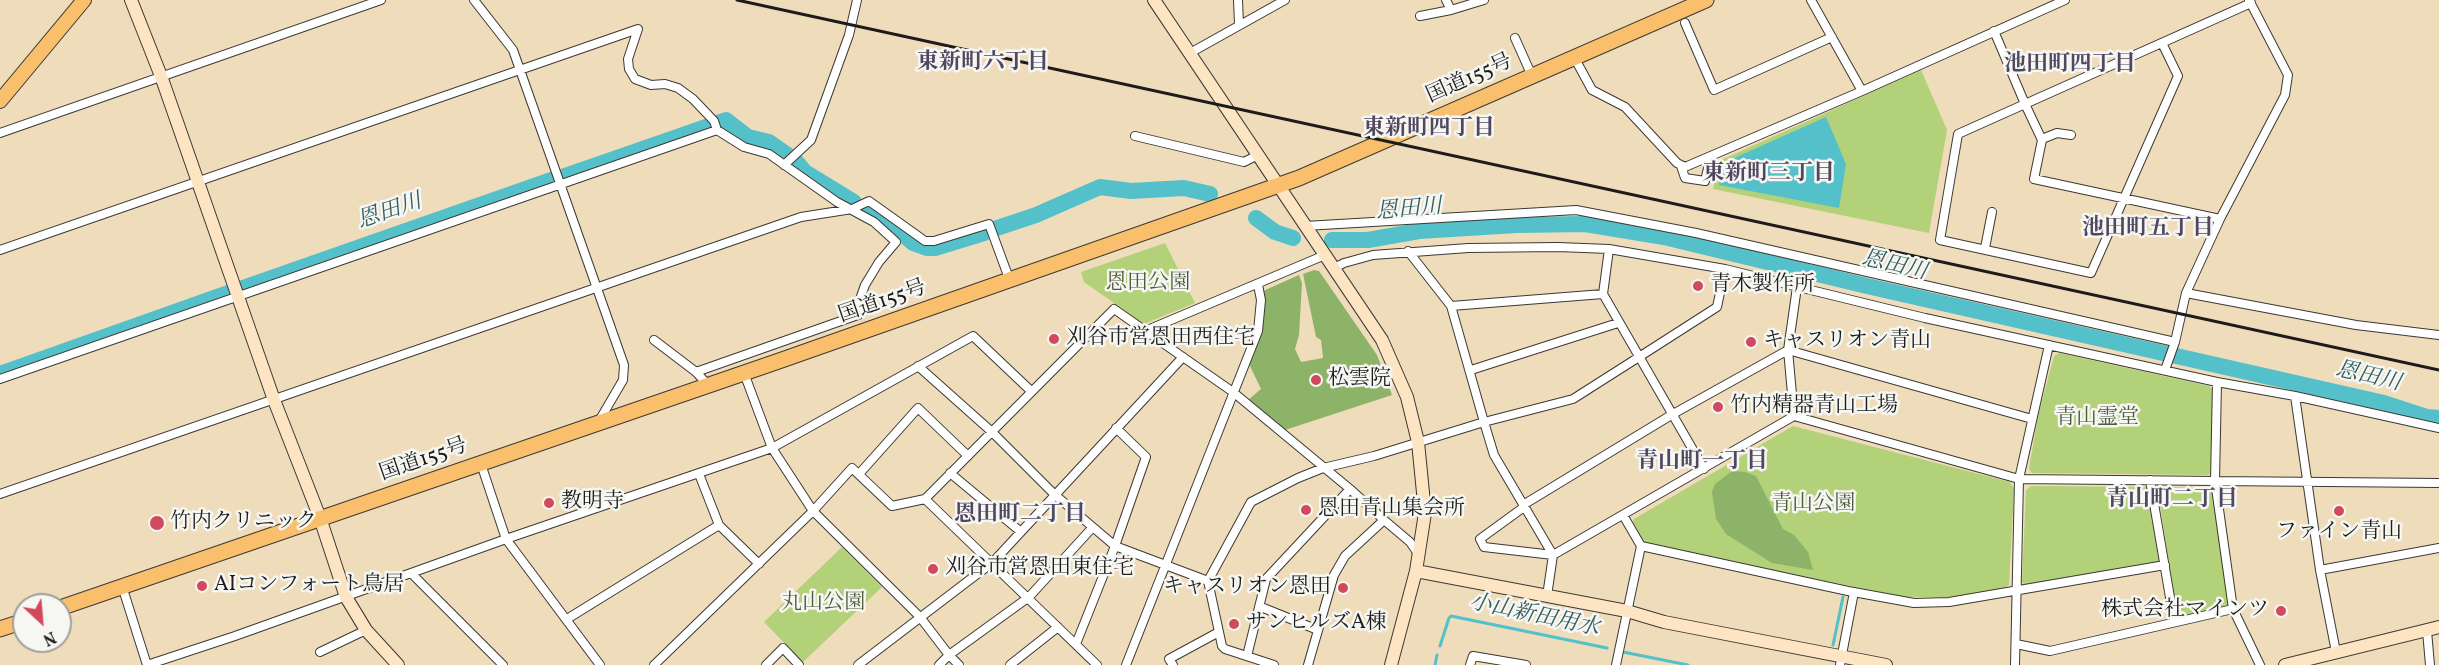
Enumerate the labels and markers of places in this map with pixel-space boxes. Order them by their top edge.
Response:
place label: 青木製作所 [1710,273,1815,299]
marker: 青木製作所 [1691,279,1705,293]
place label: 刈谷市営恩田西住宅 [1066,326,1255,352]
place label: キャスリオン青山 [1763,329,1931,355]
marker: 刈谷市営恩田西住宅 [1047,332,1061,346]
marker: キャスリオン青山 [1744,335,1758,349]
place label: 松雲院 [1328,367,1391,393]
marker: 松雲院 [1309,373,1323,387]
place label: 竹内精器青山工場 [1730,394,1898,420]
marker: 竹内精器青山工場 [1711,400,1725,414]
place label: 教明寺 [561,490,624,516]
marker: 教明寺 [542,496,556,510]
place label: 恩田青山集会所 [1318,497,1465,523]
marker: 恩田青山集会所 [1299,503,1313,517]
marker: ファイン青山 [2332,504,2346,518]
place label: 竹内クリニック [170,510,317,536]
marker: 竹内クリニック [148,514,166,532]
place label: ファイン青山 [2276,520,2402,546]
place label: 刈谷市営恩田東住宅 [945,556,1134,582]
marker: 刈谷市営恩田東住宅 [926,562,940,576]
place label: AIコンフォート鳥居 [214,573,404,599]
place label: キャスリオン恩田 [1163,575,1331,601]
marker: AIコンフォート鳥居 [195,579,209,593]
marker: キャスリオン恩田 [1336,581,1350,595]
place label: 株式会社マインツ [2101,598,2269,624]
marker: 株式会社マインツ [2274,604,2288,618]
place label: サンヒルズA棟 [1246,611,1387,637]
marker: サンヒルズA棟 [1227,617,1241,631]

